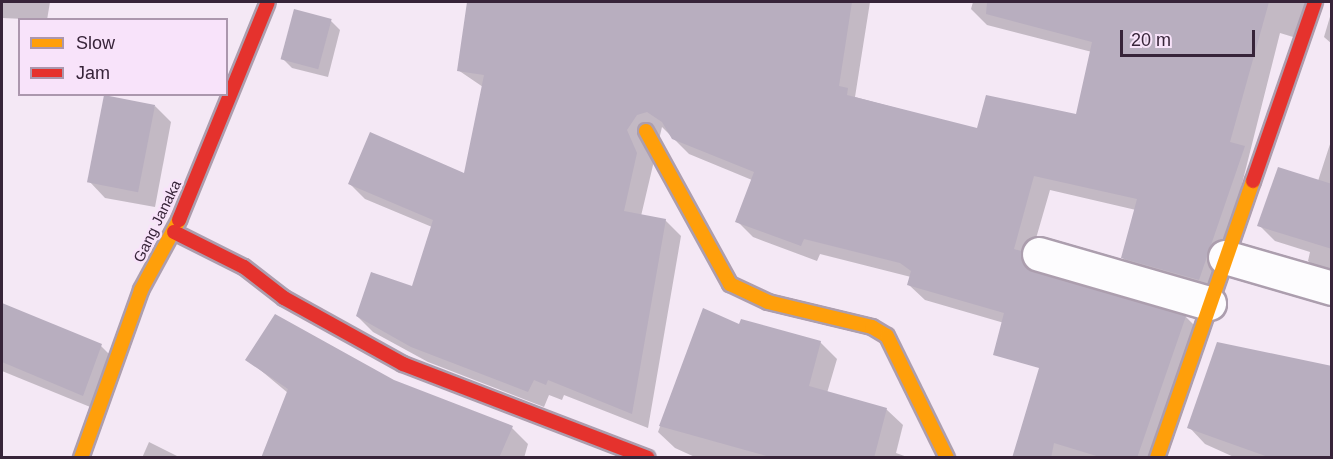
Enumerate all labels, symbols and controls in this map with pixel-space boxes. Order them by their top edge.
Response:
legend [18,18,228,96]
scale bar [1123,18,1258,56]
text: 20 m [1131,30,1171,50]
text: Slow [76,33,115,53]
text: Jam [76,63,110,83]
street label: Gang Janaka [129,177,185,265]

